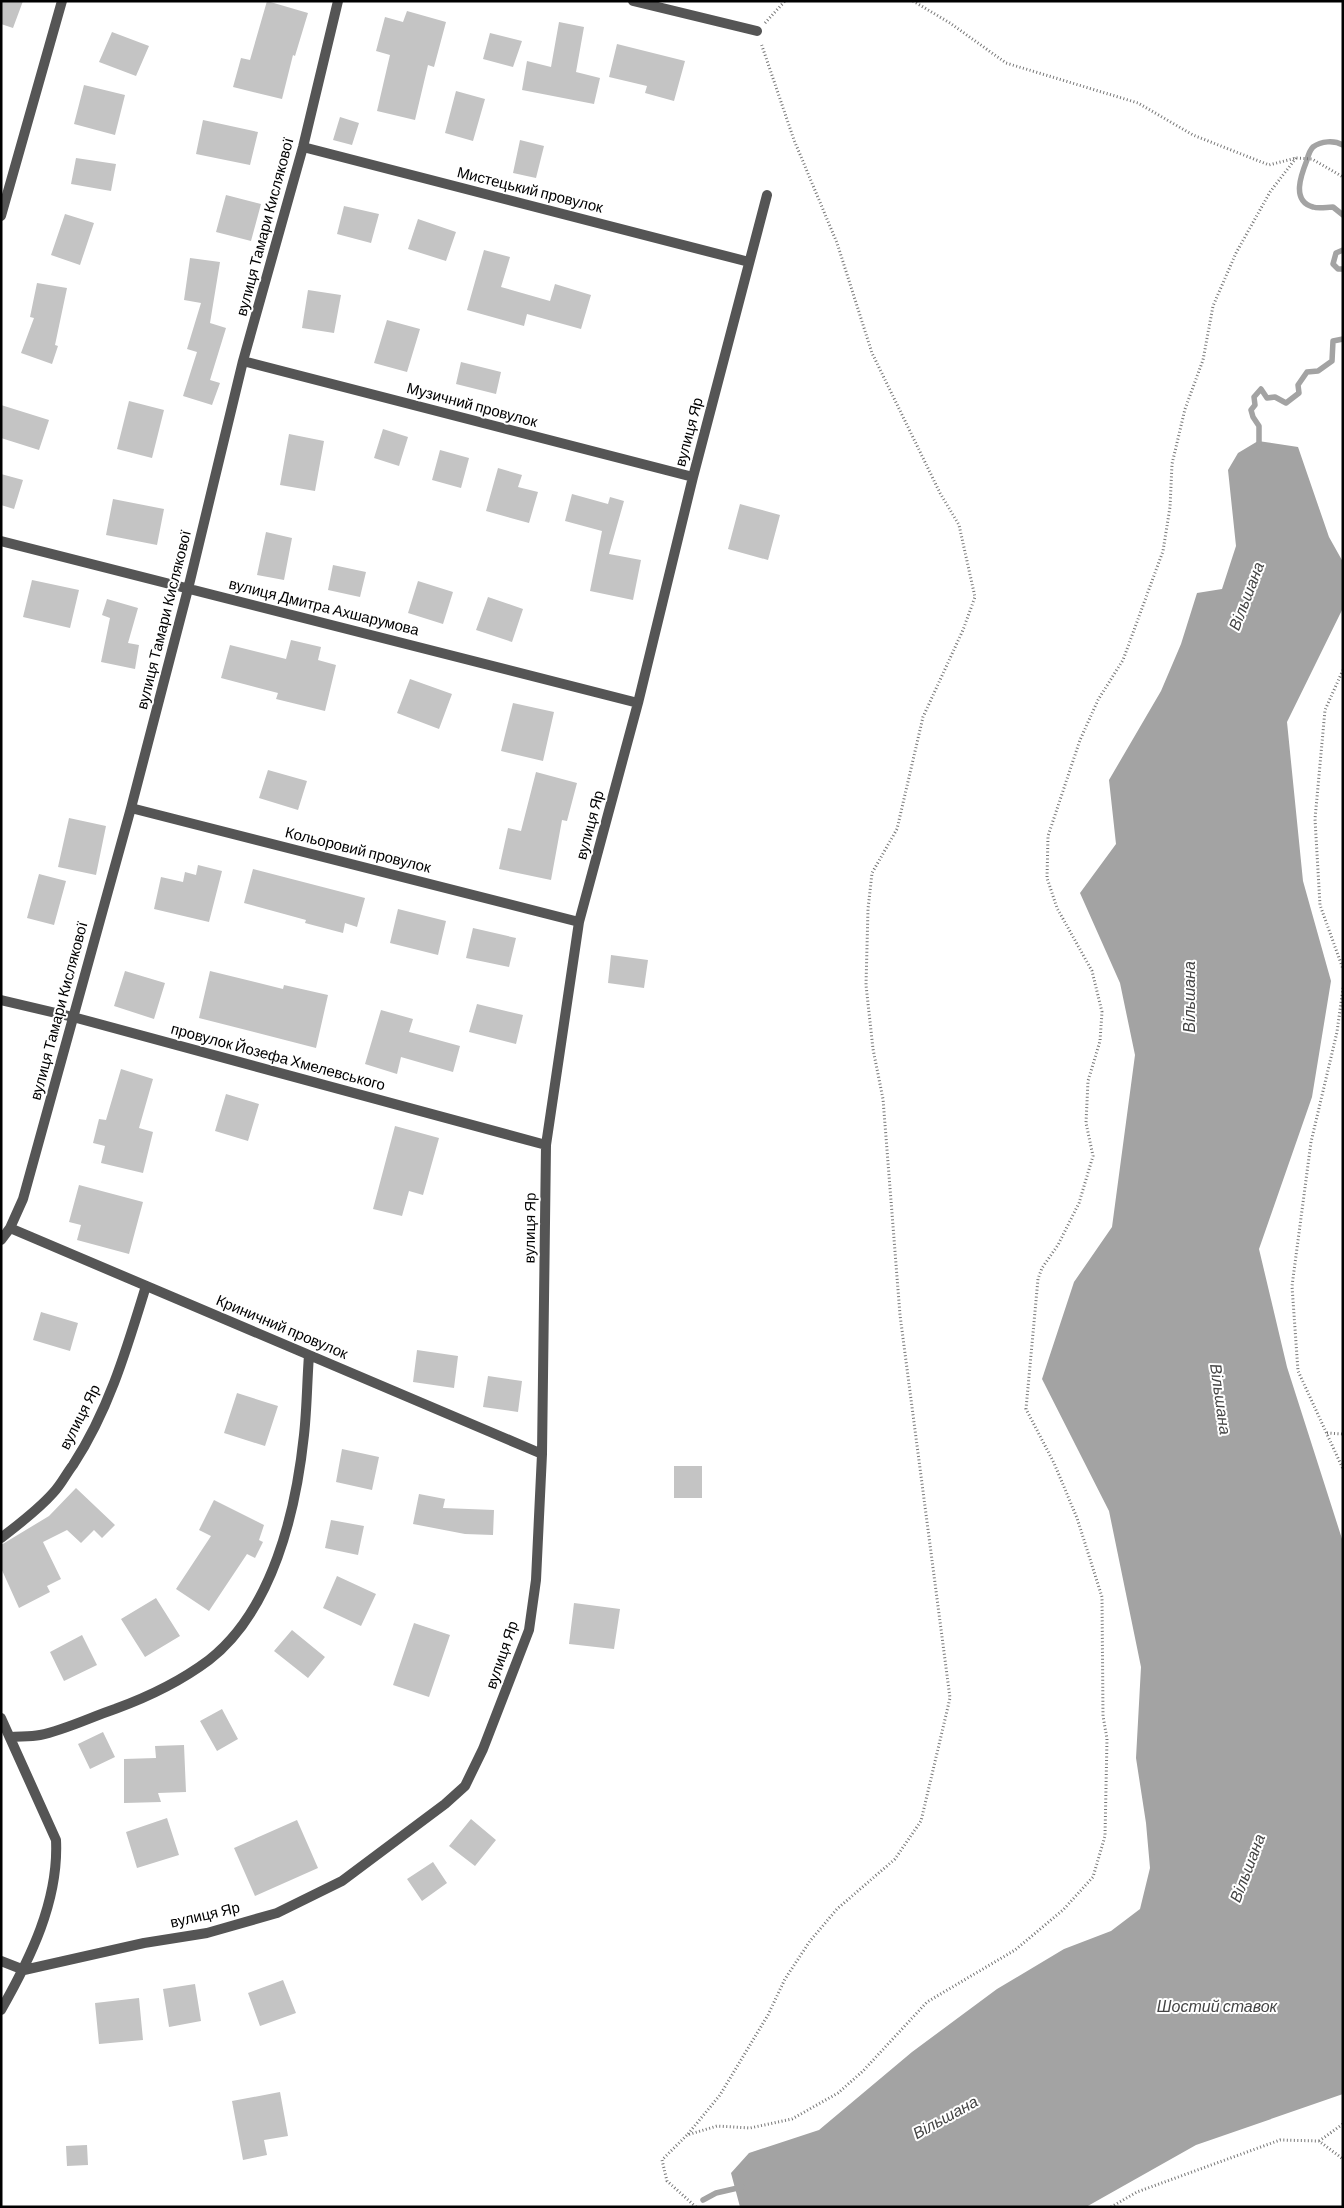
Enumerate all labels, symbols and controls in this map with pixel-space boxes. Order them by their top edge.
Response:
street label: вулиця Тамари Кислякової [232,135,297,318]
street label: Мистецький провулок [455,162,605,216]
street label: Музичний провулок [405,378,540,430]
street label: вулиця Яр [670,395,706,468]
street label: вулиця Тамари Кислякової [132,528,194,711]
water label: Вільшана [1224,559,1267,633]
street label: вулиця Дмитра Ахшарумова [227,574,422,639]
street label: вулиця Яр [571,788,607,861]
street label: Кольоровий провулок [284,822,433,876]
street label: вулиця Тамари Кислякової [26,919,91,1102]
water label: Вільшана [1179,961,1198,1033]
street label: провулок Йозефа Хмелевського [169,1019,387,1093]
street label: вулиця Яр [519,1192,539,1264]
street label: Криничний провулок [214,1290,351,1362]
water label: Вільшана [1207,1362,1236,1436]
street label: вулиця Яр [55,1381,103,1452]
street label: вулиця Яр [481,1618,521,1691]
water label: Вільшана [1225,1831,1268,1905]
street label: вулиця Яр [168,1897,241,1931]
water label: Шостий ставок [1157,1996,1279,2015]
water label: Вільшана [909,2091,981,2142]

